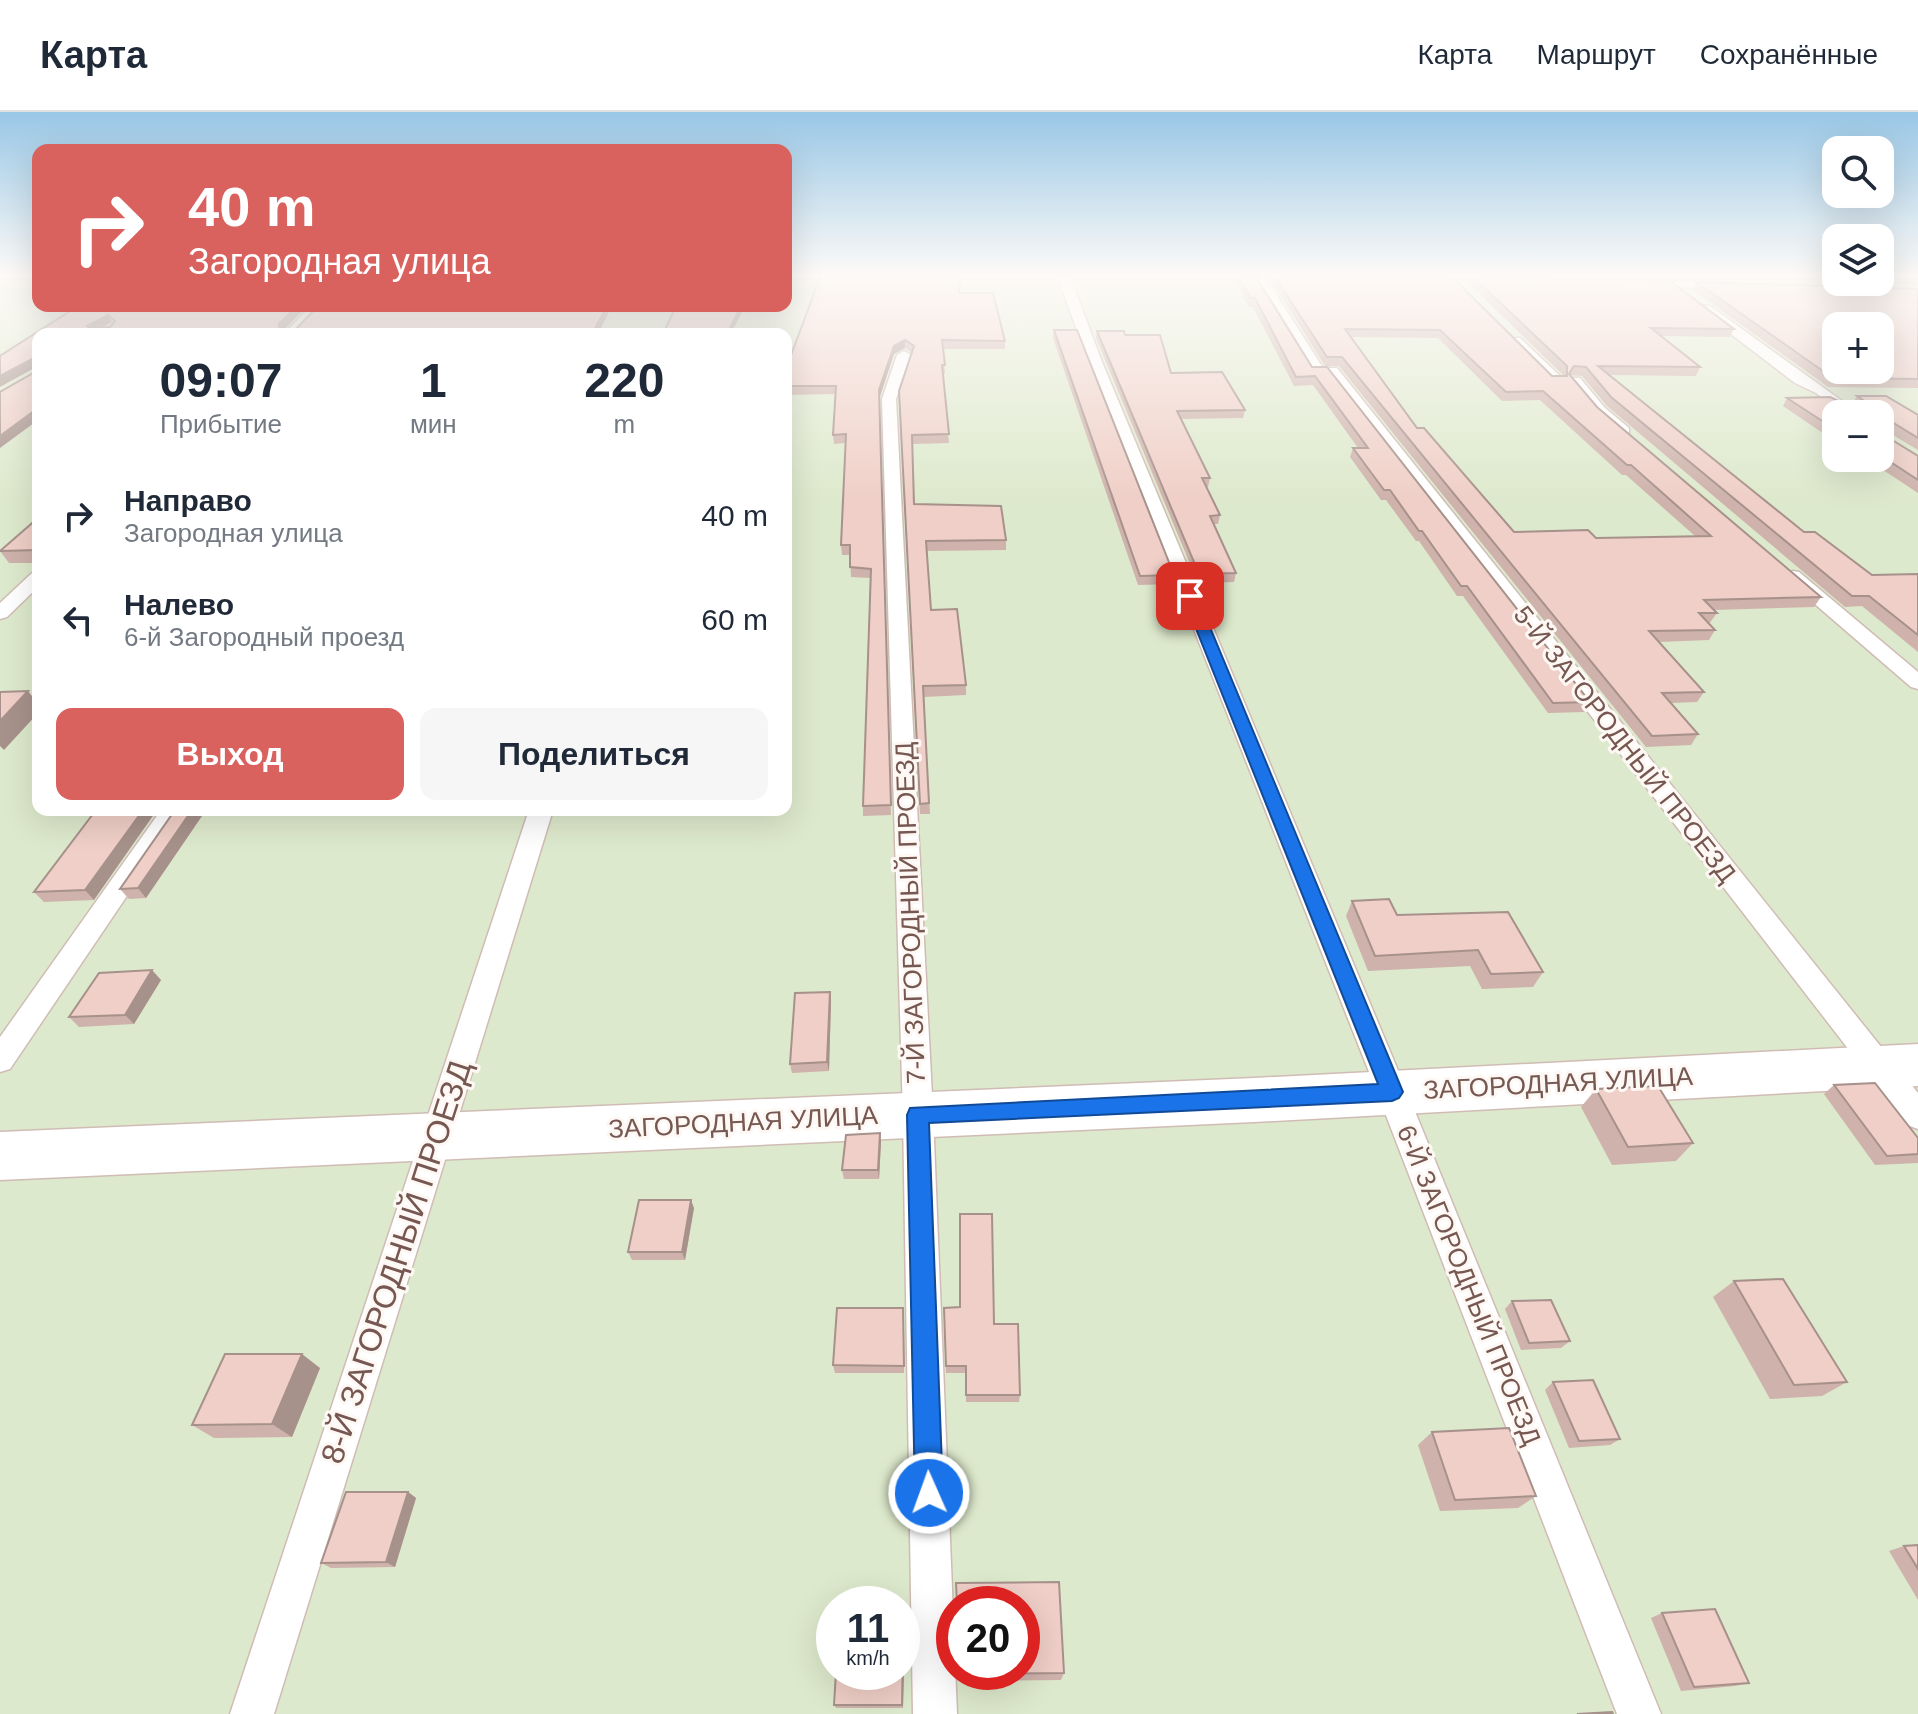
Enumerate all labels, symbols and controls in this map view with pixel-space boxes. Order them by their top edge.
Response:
text: Карта [40,34,147,76]
text: Карта [1417,39,1492,70]
text: Маршрут [1536,39,1656,70]
text: Сохранённые [1700,39,1878,70]
map controls [1822,136,1894,472]
button: search [1822,136,1894,208]
text: 40 m [188,175,316,238]
icon: right [56,176,160,280]
button: layers [1822,224,1894,296]
text: Загородная улица [188,241,491,282]
button: + [1822,312,1894,384]
text: 09:07 [160,354,282,407]
text: 1 [420,354,447,407]
text: 220 [584,354,664,407]
button: − [1822,400,1894,472]
text: Прибытие [160,409,282,439]
text: мин [410,409,457,439]
text: m [614,409,635,439]
text: Направо [124,484,252,517]
icon: right [56,494,100,538]
text: 40 m [701,499,768,532]
text: Загородная улица [124,518,343,548]
pin [1156,562,1224,630]
icon: arrive [1168,574,1212,618]
text: Налево [124,588,234,621]
icon: left [56,598,100,642]
street label: 5-Й ЗАГОРОДНЫЙ ПРОЕЗД [1508,600,1742,888]
text: 60 m [701,603,768,636]
text: 6-й Загородный проезд [124,622,404,652]
button: Выход [56,708,404,800]
button: Поделиться [420,708,768,800]
street label: 7-Й ЗАГОРОДНЫЙ ПРОЕЗД [889,741,931,1085]
street label: 8-Й ЗАГОРОДНЫЙ ПРОЕЗД [314,1056,478,1468]
street label: ЗАГОРОДНАЯ УЛИЦА [1422,1061,1694,1105]
street label: ЗАГОРОДНАЯ УЛИЦА [607,1100,879,1144]
street label: 6-Й ЗАГОРОДНЫЙ ПРОЕЗД [1391,1121,1547,1450]
position arrow [887,1451,971,1535]
speed limit sign: 20 [936,1586,1040,1690]
text: 11 [847,1606,889,1650]
text: km/h [846,1647,890,1669]

